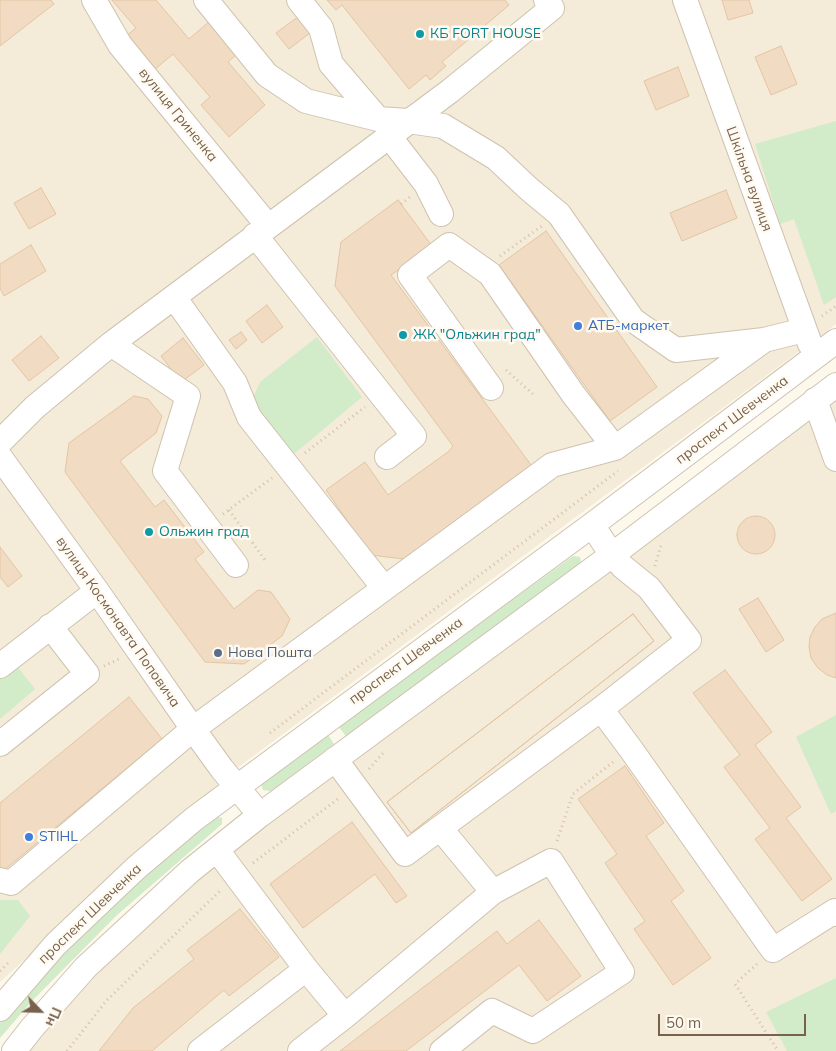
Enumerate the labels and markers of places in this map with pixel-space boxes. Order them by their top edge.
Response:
place label: КБ FORT HOUSE [430,26,541,42]
marker: КБ FORT HOUSE [414,28,426,40]
place label: АТБ-маркет [588,318,669,334]
marker: АТБ-маркет [572,320,584,332]
place label: ЖК "Ольжин град" [413,327,541,343]
marker: ЖК "Ольжин град" [397,329,409,341]
place label: Ольжин град [159,524,249,540]
marker: Ольжин град [143,526,155,538]
place label: Нова Пошта [228,645,312,661]
marker: Нова Пошта [212,647,224,659]
place label: STIHL [39,829,78,845]
marker: STIHL [23,831,35,843]

